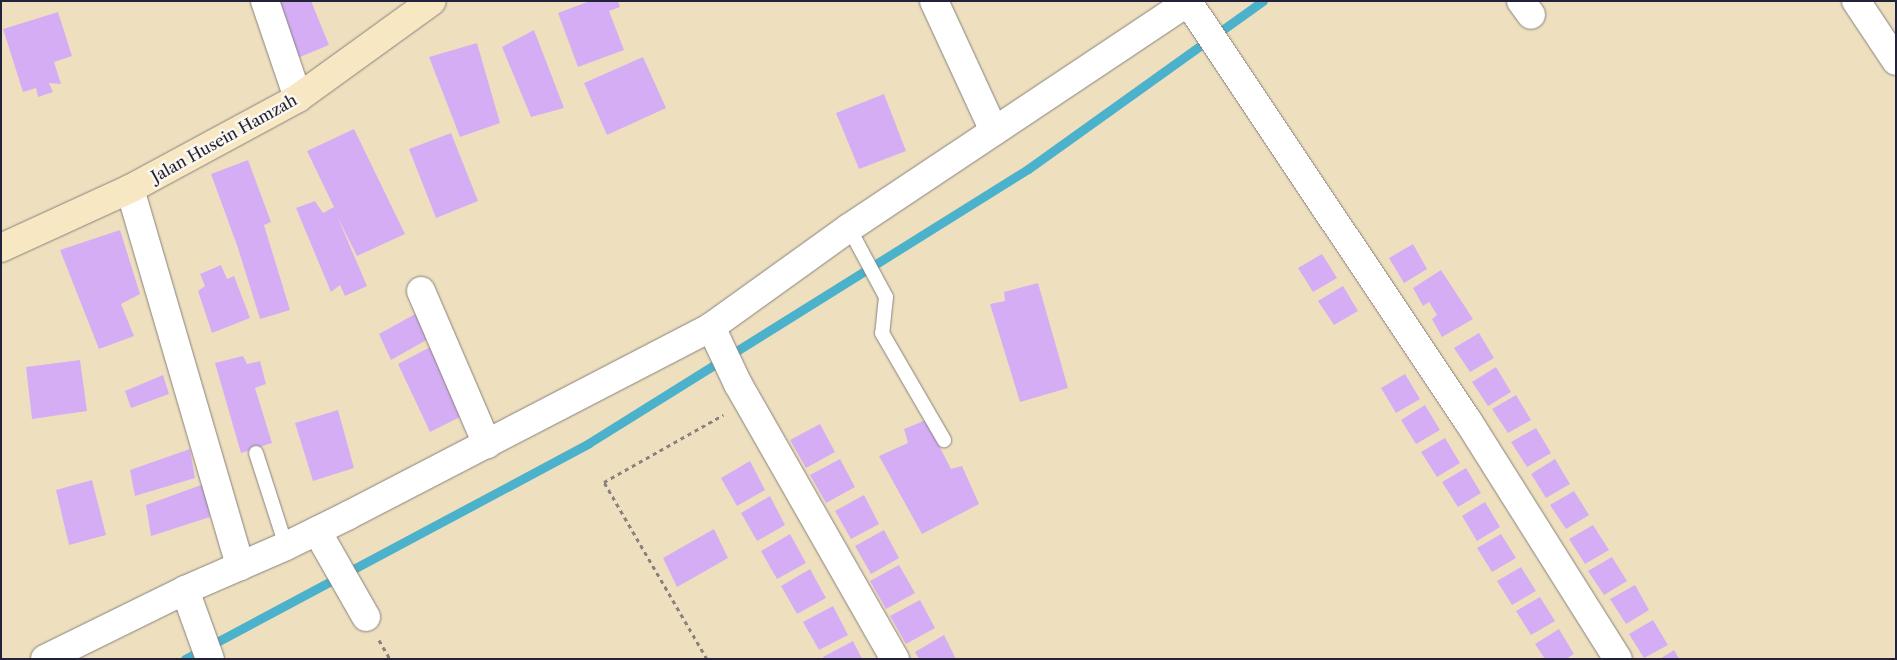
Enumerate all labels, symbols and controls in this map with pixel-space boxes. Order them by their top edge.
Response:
street label: Jalan Husein Hamzah [148,90,300,186]

